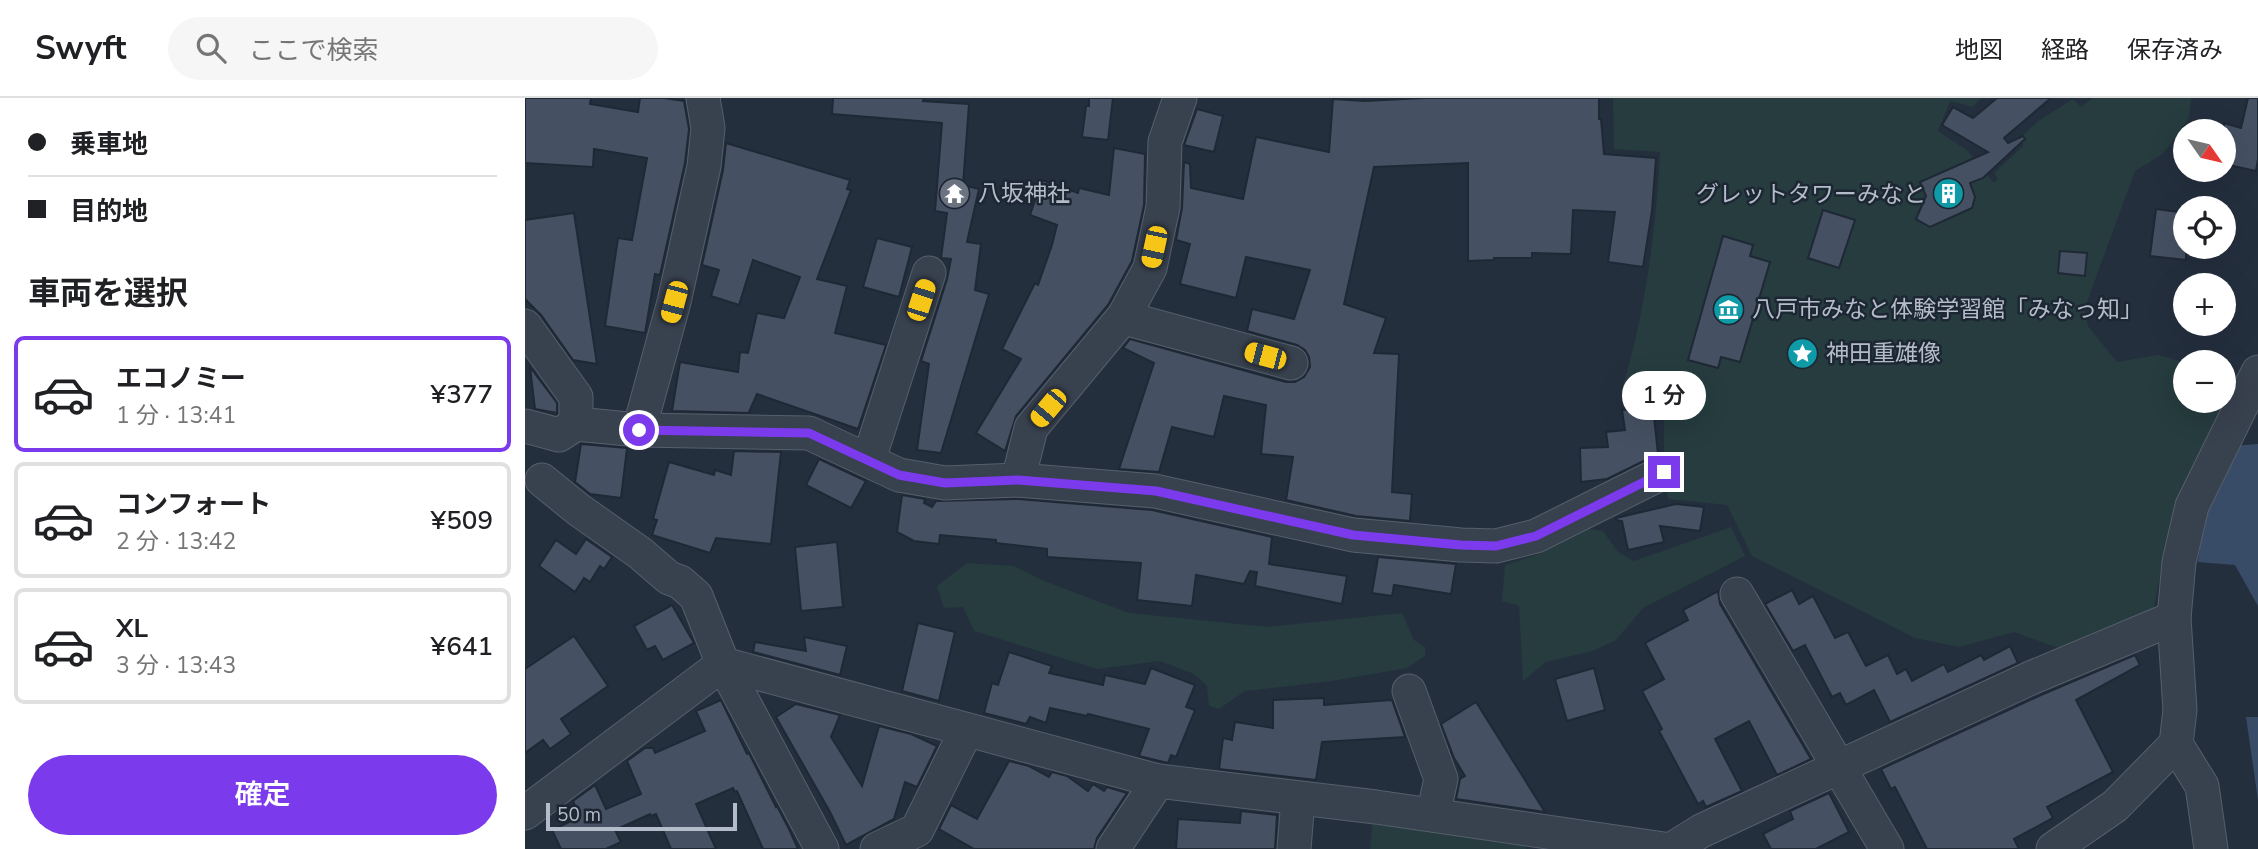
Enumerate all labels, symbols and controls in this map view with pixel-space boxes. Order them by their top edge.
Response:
search box [168,17,658,80]
text: Swyft [35,26,126,71]
icon: search [192,29,230,67]
text: ここで検索 [248,33,378,68]
text: 地図 [1955,34,2003,66]
text: 経路 [2041,34,2089,66]
text: 保存済み [2127,34,2223,66]
north arrow [2173,119,2237,182]
map controls [2173,119,2236,413]
text: 乗車地 [70,127,148,162]
temple icon: 八坂神社 [938,176,972,210]
building icon: グレットタワーみなと [1932,177,1966,211]
place label: 八坂神社 [978,178,1070,209]
place label: グレットタワーみなと [1696,179,1926,210]
text: 目的地 [70,194,148,229]
button: locate [2173,196,2236,259]
car [1140,224,1169,270]
text: 車両を選択 [28,272,188,315]
button: + [2173,273,2236,336]
car [905,277,938,323]
car [659,279,690,325]
museum icon: 八戸市みなと体験学習館「みなっ知」 [1712,292,1746,326]
place label: 八戸市みなと体験学習館「みなっ知」 [1752,294,2143,325]
place icon: 神田重雄像 [1786,336,1820,370]
place label: 神田重雄像 [1826,338,1941,369]
car [1242,340,1289,372]
button: − [2173,350,2236,413]
text: エコノミー [116,361,246,396]
icon: car [32,363,95,426]
callout: 1 分 [1622,370,1706,420]
text: ¥377 [431,377,493,412]
text: 1 分 [1643,380,1685,411]
car [1027,385,1070,431]
text: 1 分 · 13:41 [116,400,236,431]
route start [623,414,655,446]
route end [1648,456,1680,488]
text: コンフォート [116,487,271,522]
icon: car [32,489,95,552]
text: ¥509 [431,503,493,538]
text: 2 分 · 13:42 [116,526,236,557]
text: XL [116,611,148,646]
icon: car [32,615,95,678]
text: ¥641 [431,629,493,664]
text: 3 分 · 13:43 [116,650,236,681]
button: 確定 [28,755,497,835]
scale bar [546,800,737,832]
text: 50 m [557,802,601,828]

